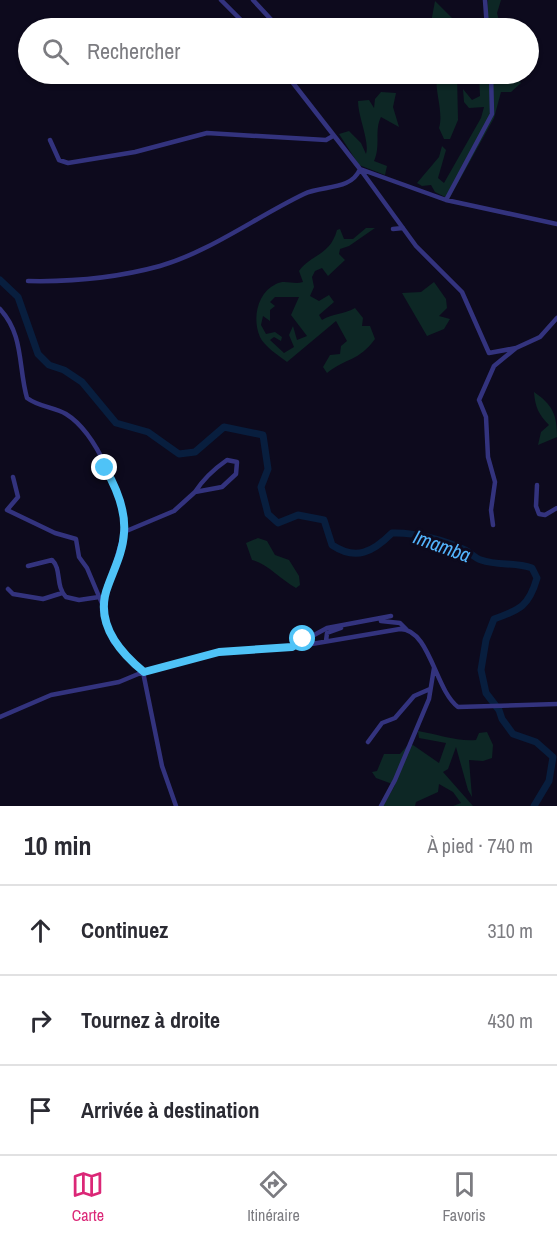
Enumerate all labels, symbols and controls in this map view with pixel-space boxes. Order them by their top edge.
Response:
search box [18,18,539,84]
icon: search [39,35,72,68]
text: Rechercher [87,36,180,66]
route end [91,454,117,480]
water label: Imamba [410,523,475,568]
route start [289,625,315,651]
text: 10 min [24,828,92,863]
text: À pied · 740 m [427,832,533,859]
icon: ahead [24,914,57,947]
text: Continuez [81,915,168,945]
text: 310 m [487,917,533,944]
icon: right [24,1004,57,1037]
text: Tournez à droite [81,1005,220,1035]
text: 430 m [487,1007,533,1034]
icon: arrive [24,1094,57,1127]
text: Arrivée à destination [81,1095,259,1125]
tab: Carte [71,1168,104,1226]
tab: Itinéraire [247,1168,300,1226]
tab: Favoris [442,1168,486,1226]

